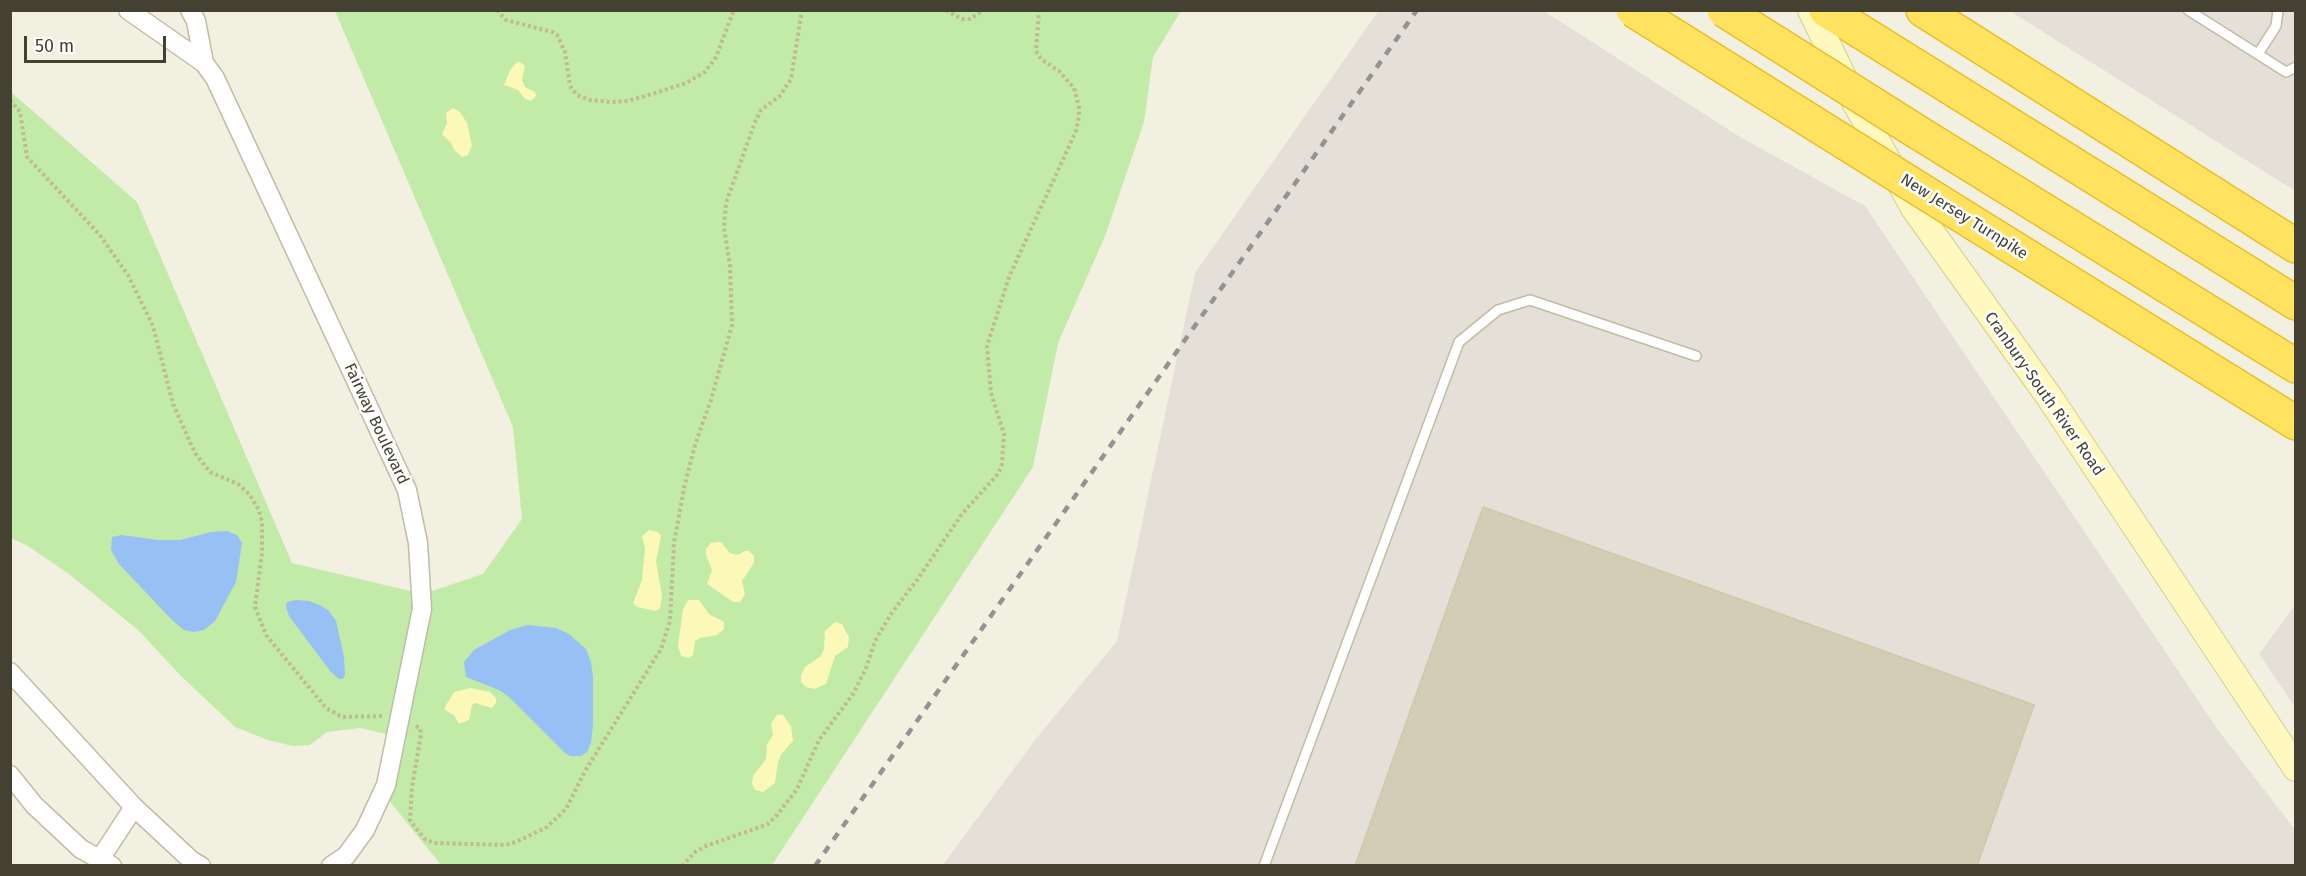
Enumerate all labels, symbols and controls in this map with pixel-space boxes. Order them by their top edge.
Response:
scale bar [27,24,170,62]
text: 50 m [35,35,74,57]
street label: New Jersey Turnpike [1897,170,2031,264]
street label: Cranbury-South River Road [1980,308,2108,480]
street label: Fairway Boulevard [340,360,412,488]

